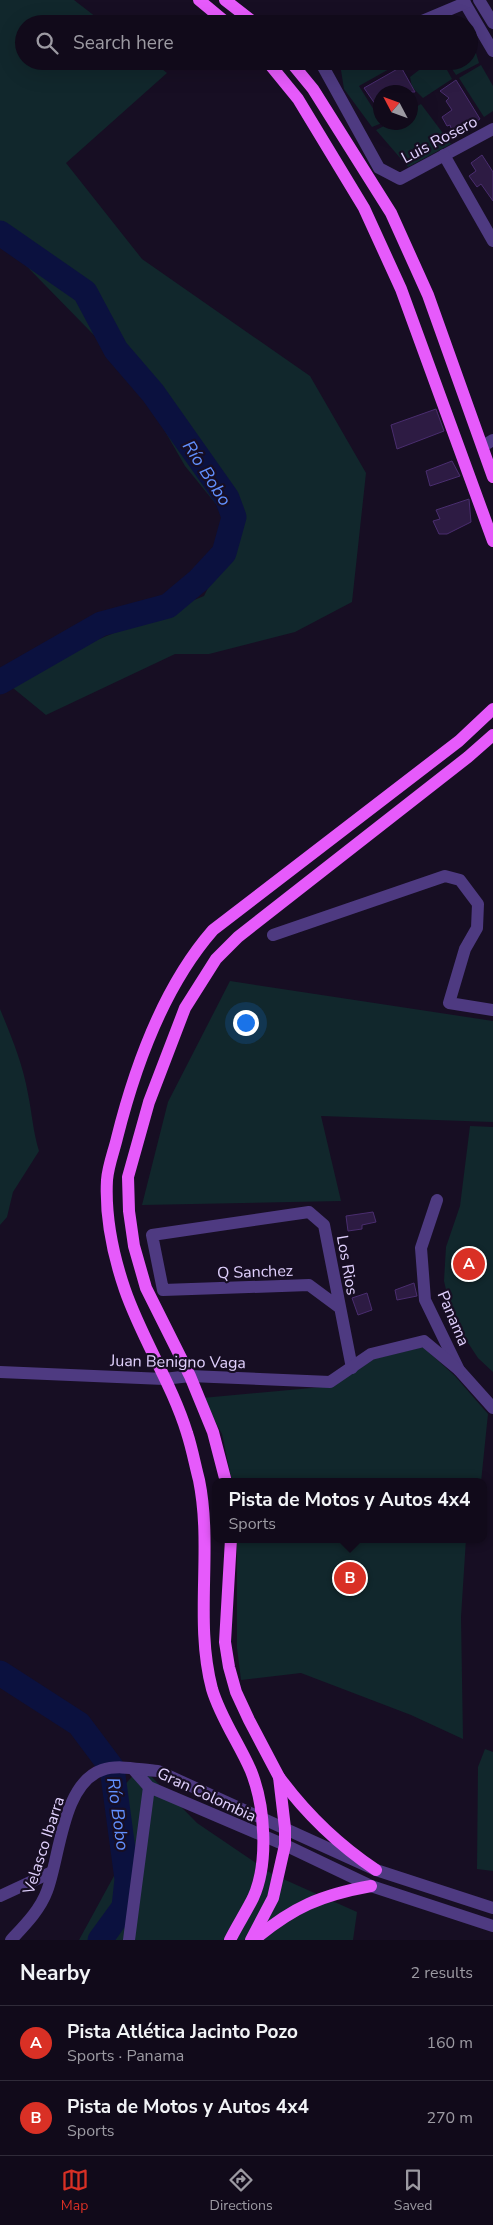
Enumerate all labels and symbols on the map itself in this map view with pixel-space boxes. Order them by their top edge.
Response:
north arrow [373,85,418,130]
street label: Luis Rosero [398,111,481,169]
water label: Río Bobo [177,436,237,510]
your location [233,1010,259,1036]
street label: Los Rios [331,1234,363,1297]
pin: A [453,1245,485,1283]
street label: Q Sanchez [217,1260,293,1284]
street label: Panama [432,1287,475,1349]
street label: Juan Benigno Vaga [109,1350,246,1374]
pin: B [334,1559,366,1597]
street label: Gran Colombia [154,1762,260,1827]
water label: Río Bobo [101,1776,135,1852]
street label: Velasco Ibarra [17,1794,70,1898]

